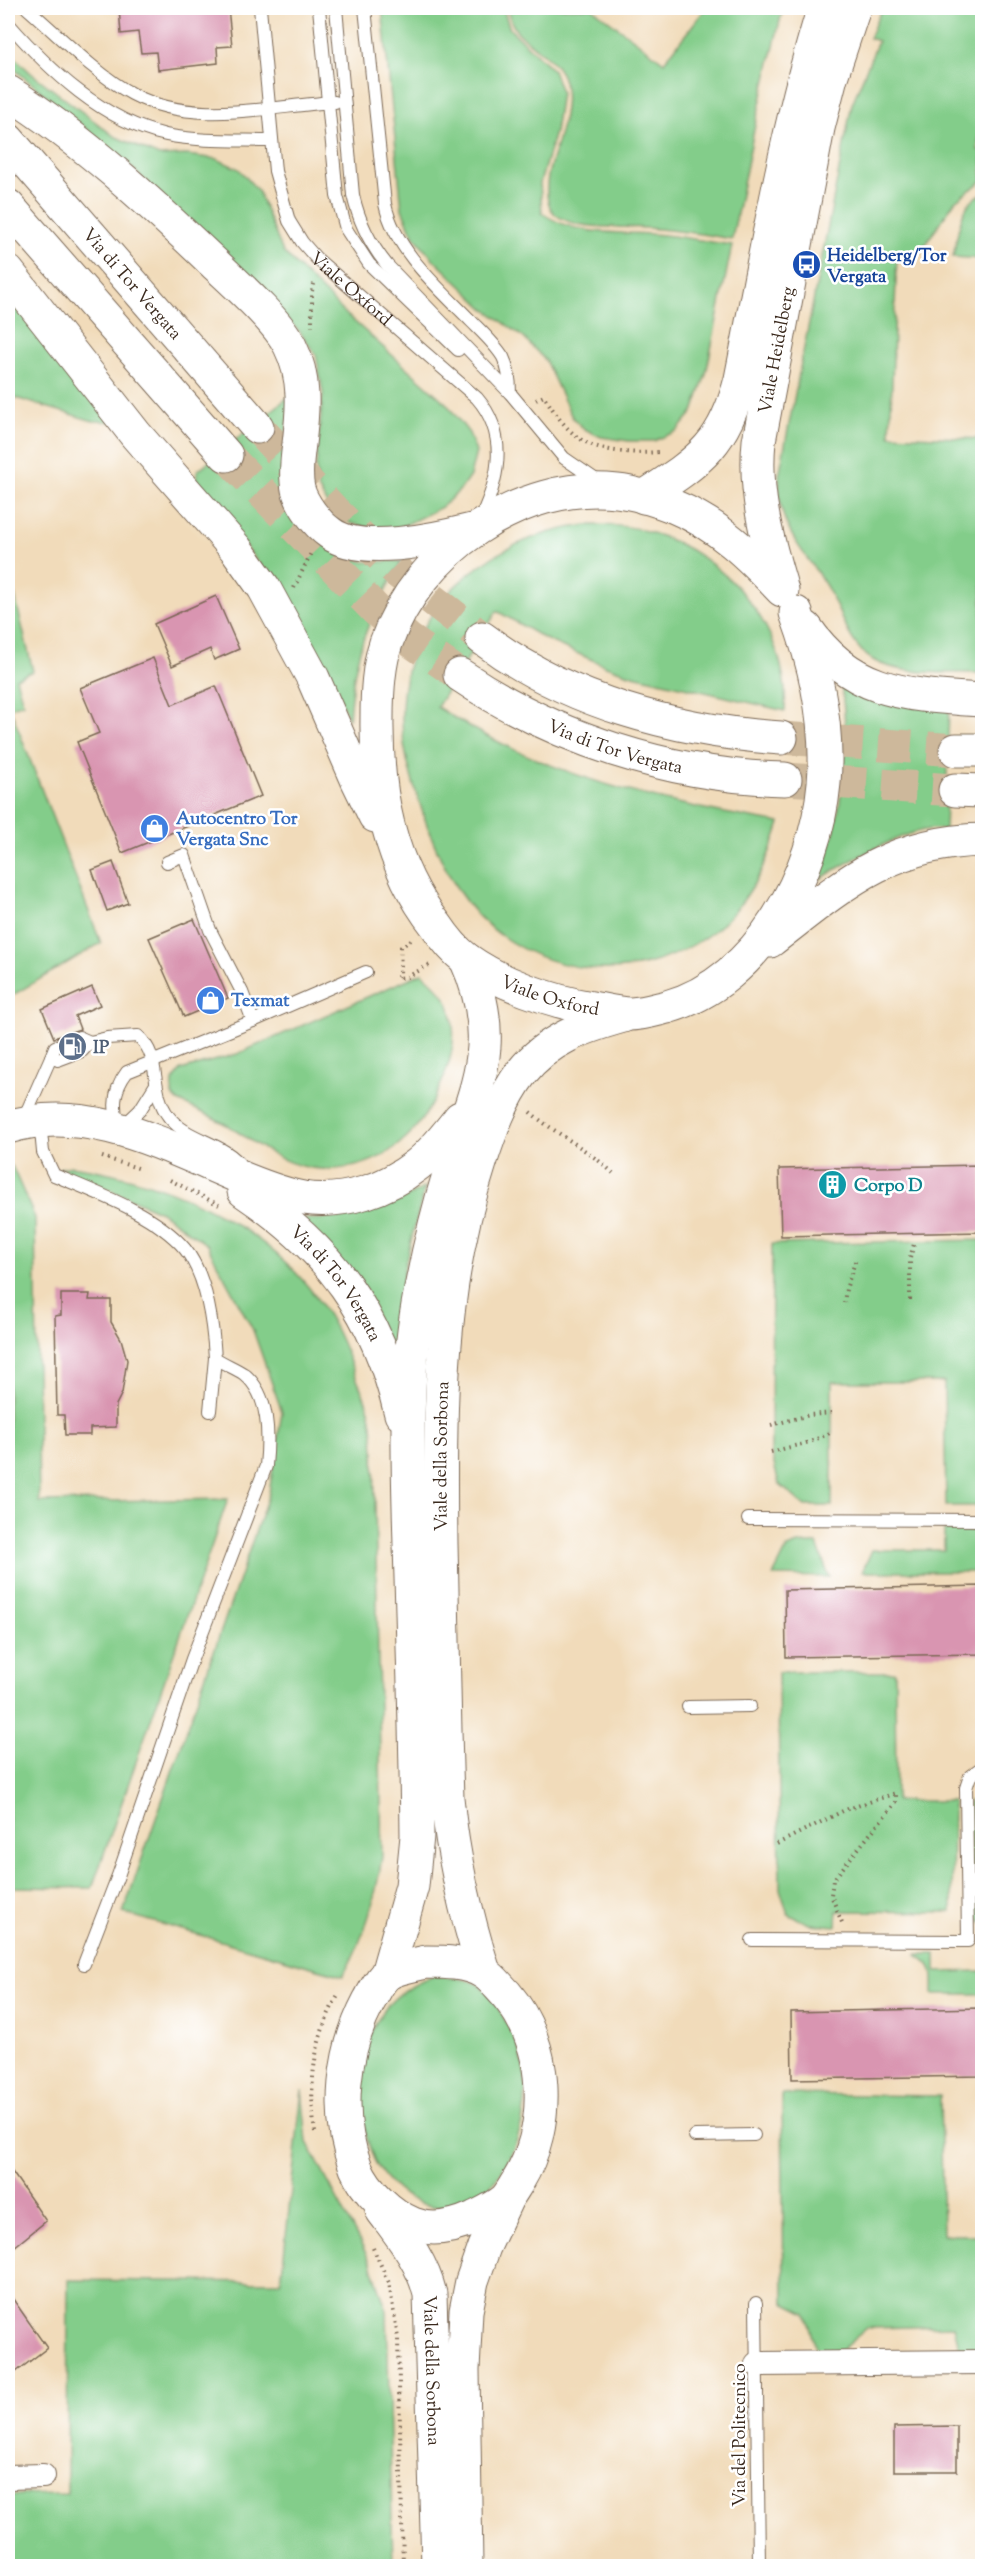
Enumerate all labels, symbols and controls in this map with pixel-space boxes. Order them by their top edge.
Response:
street label: Via di Tor Vergata [75,223,187,346]
place label: Heidelberg/Tor Vergata [827,244,947,291]
street label: Viale Oxford [303,247,397,333]
bus stop icon: Heidelberg/Tor Vergata [790,249,822,281]
street label: Viale Heidelberg [753,285,803,416]
street label: Via di Tor Vergata [543,714,685,782]
place label: Autocentro Tor Vergata Snc [176,807,298,854]
shop icon: Autocentro Tor Vergata Snc [139,812,171,844]
street label: Viale Oxford [496,970,601,1024]
shop icon: Texmat [194,984,226,1016]
place label: Texmat [231,989,290,1015]
fuel station icon: IP [56,1031,88,1063]
place label: IP [93,1036,109,1062]
building icon: Corpo D [817,1169,849,1201]
place label: Corpo D [854,1174,923,1200]
street label: Via di Tor Vergata [283,1220,387,1346]
street label: Viale della Sorbona [429,1381,457,1532]
street label: Viale della Sorbona [415,2295,445,2446]
street label: Via del Politecnico [728,2363,754,2507]

